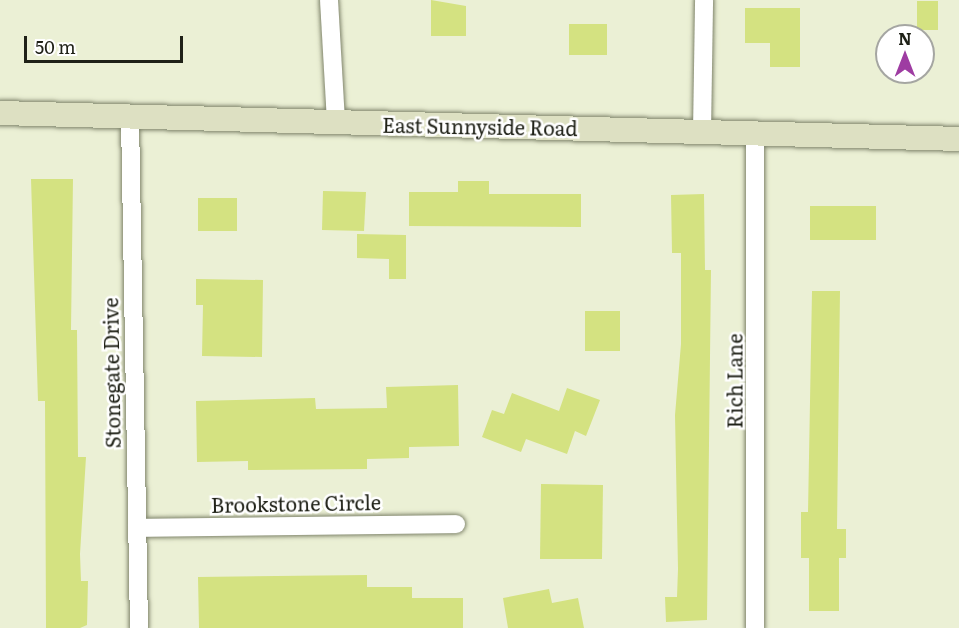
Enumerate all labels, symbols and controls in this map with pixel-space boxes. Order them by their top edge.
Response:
scale bar [27,24,186,62]
north arrow [875,24,935,84]
text: N [898,26,912,50]
text: 50 m [35,33,76,60]
street label: East Sunnyside Road [382,112,578,140]
street label: Stonegate Drive [98,297,124,449]
street label: Rich Lane [722,333,746,429]
street label: Brookstone Circle [211,490,381,516]

